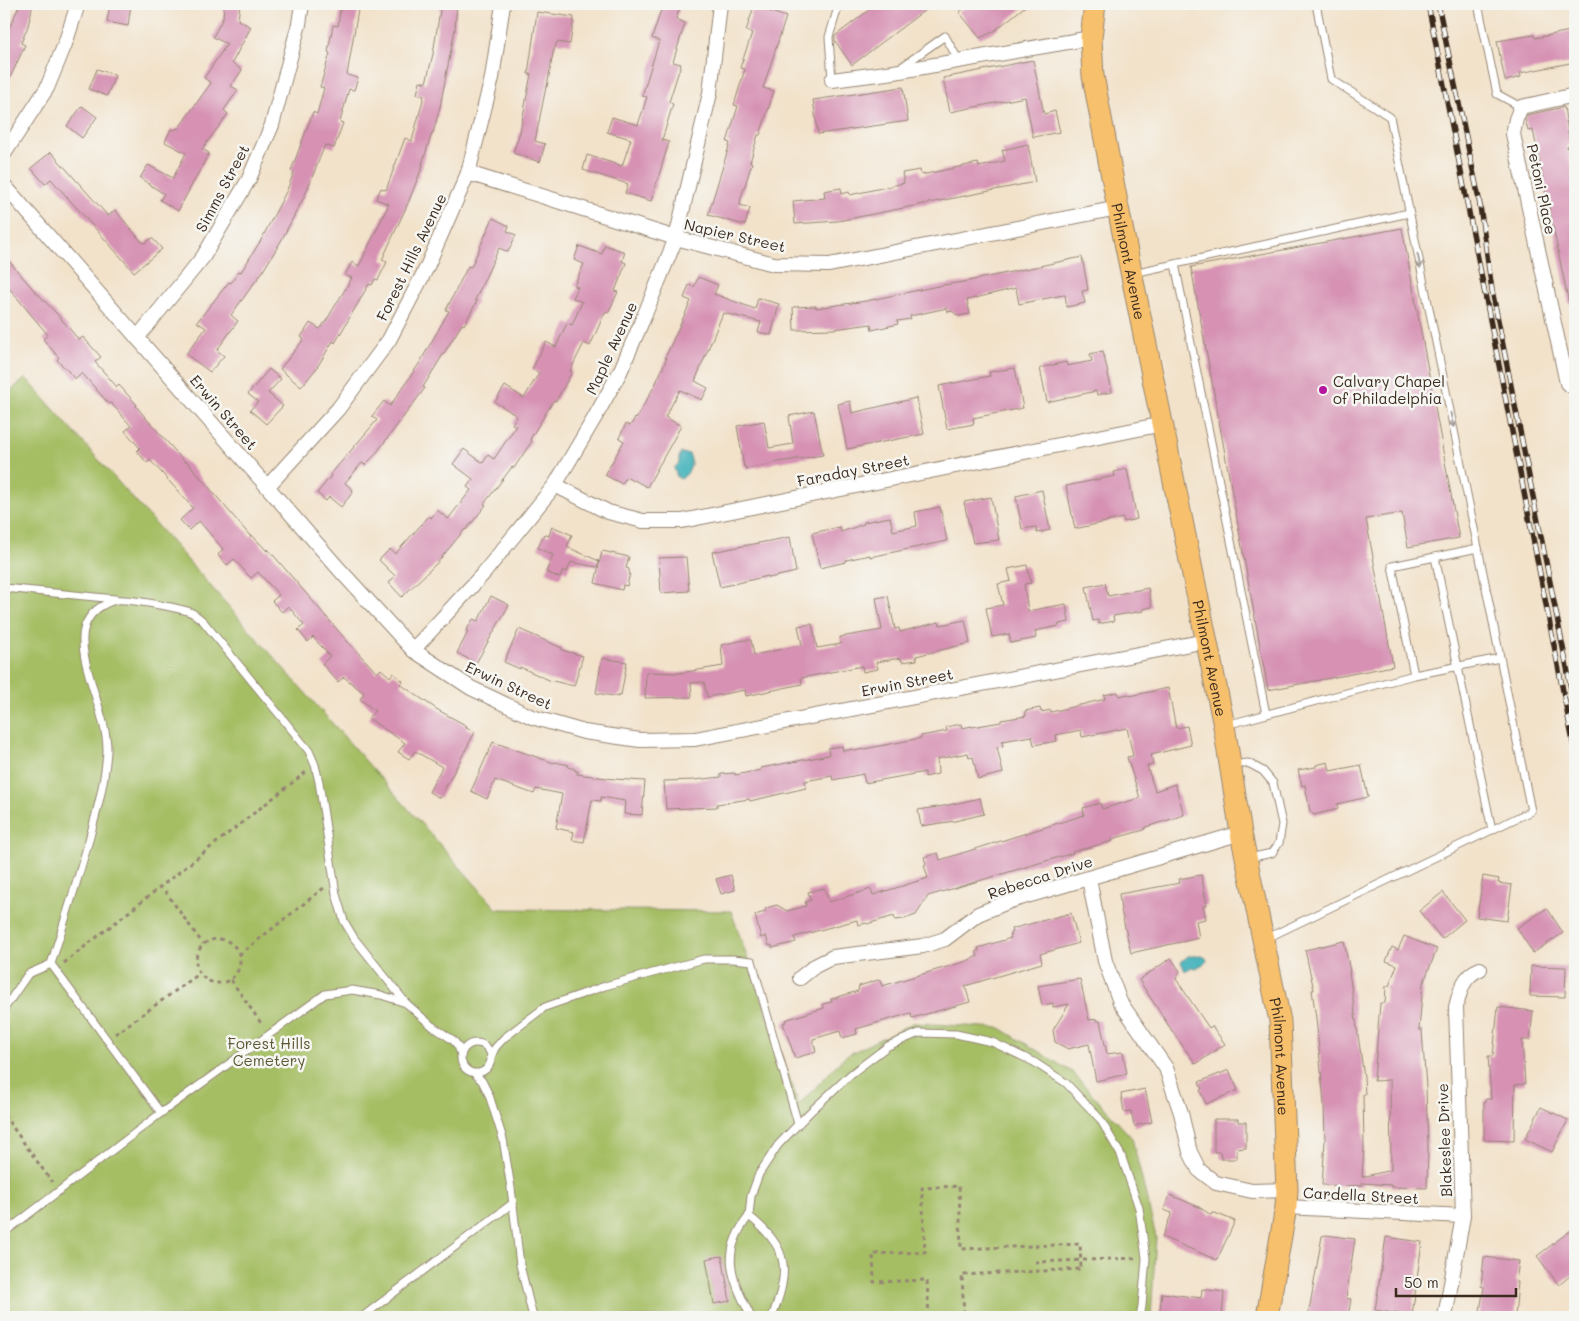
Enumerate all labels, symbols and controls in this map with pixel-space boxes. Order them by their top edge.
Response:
street label: Simms Street [190,141,254,235]
street label: Petoni Place [1523,142,1561,236]
street label: Forest Hills Avenue [371,190,451,324]
street label: Philmont Avenue [1107,201,1151,321]
street label: Napier Street [682,214,788,256]
one-way arrow [1415,252,1424,268]
street label: Maple Avenue [581,298,641,398]
street label: Erwin Street [186,370,262,454]
place label: Calvary Chapel of Philadelphia [1333,371,1445,408]
marker: Calvary Chapel of Philadelphia [1317,384,1329,396]
one-way arrow [1448,412,1457,428]
street label: Faraday Street [795,449,911,491]
street label: Philmont Avenue [1188,598,1232,718]
street label: Erwin Street [463,656,555,714]
street label: Erwin Street [859,663,955,701]
street label: Rebecca Drive [985,851,1095,903]
street label: Philmont Avenue [1265,995,1294,1116]
park label: Forest Hills Cemetery [228,1033,310,1070]
street label: Blakeslee Drive [1432,1083,1456,1197]
street label: Cardella Street [1303,1182,1419,1208]
scale bar [1396,1266,1516,1298]
text: 50 m [1404,1272,1439,1292]

